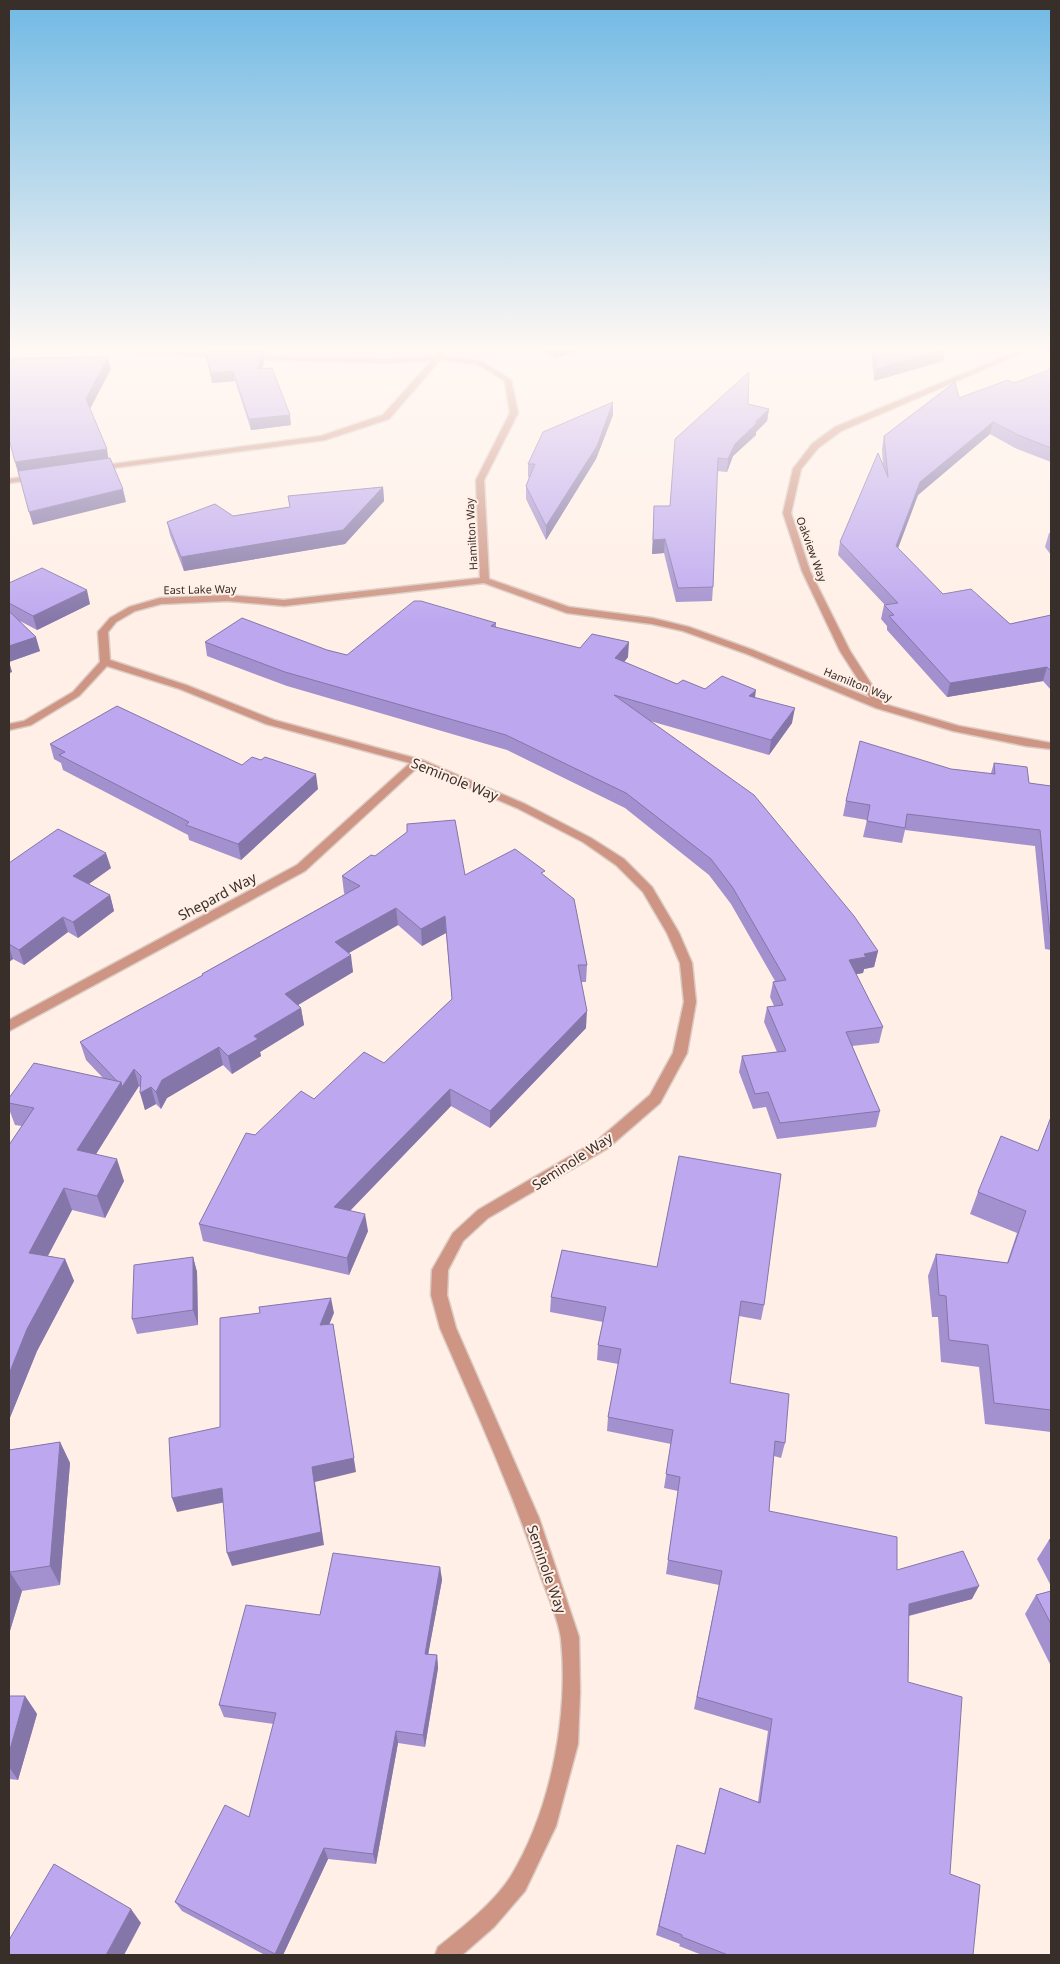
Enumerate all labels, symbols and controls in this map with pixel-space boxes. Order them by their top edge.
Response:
street label: Hamilton Way [462,497,480,571]
street label: Oakview Way [793,514,831,584]
street label: East Lake Way [163,581,237,597]
street label: Hamilton Way [822,663,895,705]
street label: Seminole Way [409,753,502,805]
street label: Shepard Way [174,867,260,925]
street label: Seminole Way [528,1127,617,1194]
street label: Seminole Way [523,1522,571,1617]

